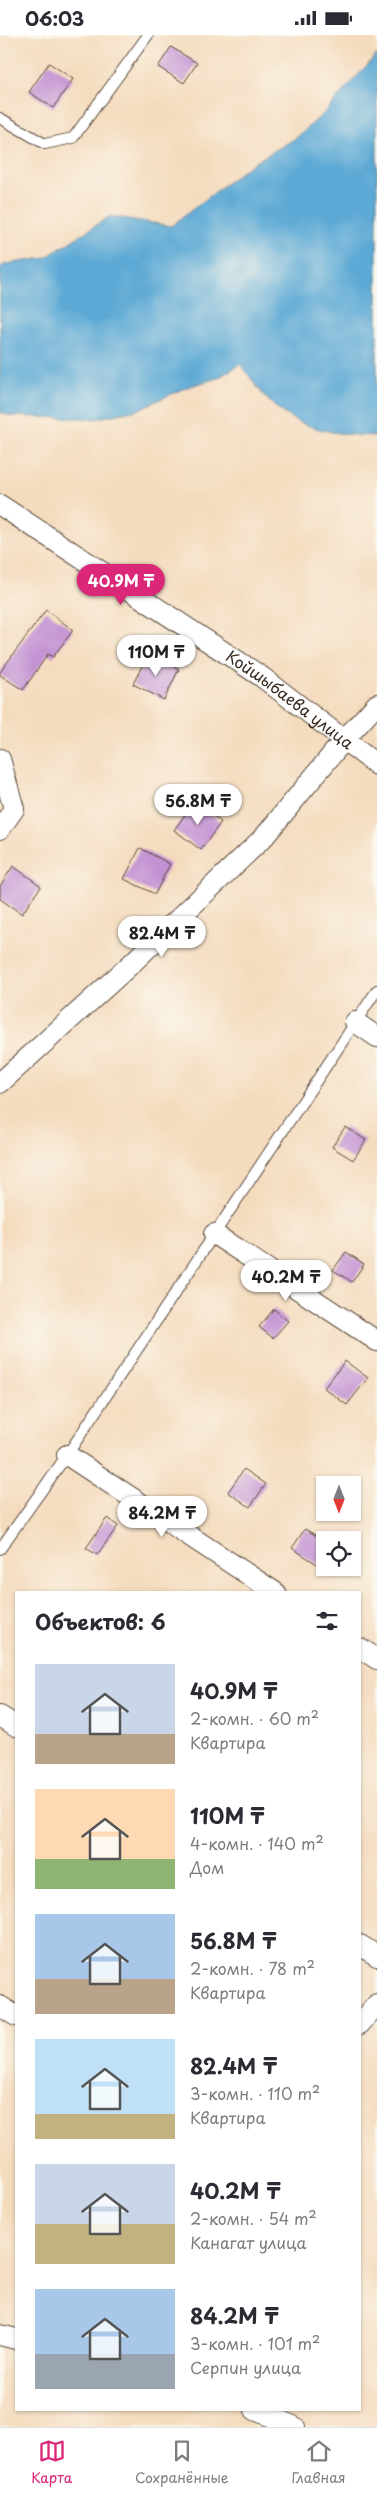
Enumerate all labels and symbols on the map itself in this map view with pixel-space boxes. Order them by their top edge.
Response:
pin: 40.9M ₸ [75,563,167,606]
pin: 110M ₸ [115,635,197,677]
street label: Койшыбаева улица [221,643,359,754]
pin: 56.8M ₸ [152,783,244,826]
pin: 82.4M ₸ [116,915,208,958]
pin: 40.2M ₸ [240,1259,332,1302]
north arrow [316,1476,361,1521]
pin: 84.2M ₸ [116,1495,208,1538]

